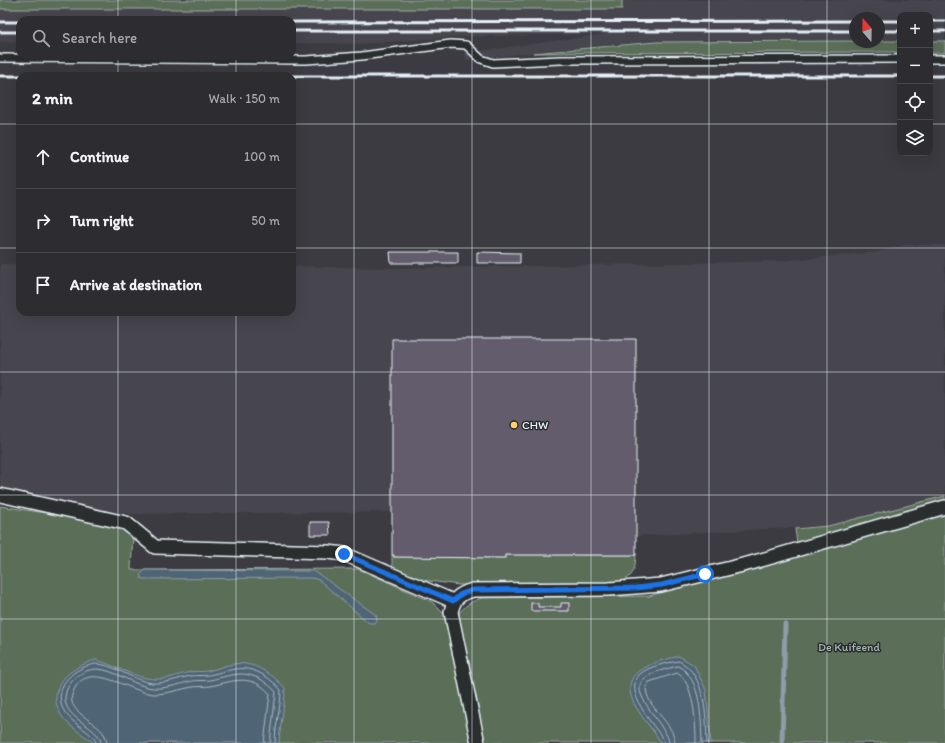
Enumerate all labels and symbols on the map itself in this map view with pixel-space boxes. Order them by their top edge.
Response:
north arrow [849,12,885,48]
place label: CHW [522,418,548,432]
marker: CHW [509,420,519,430]
route end [335,545,353,563]
route start [696,565,714,583]
park label: De Kuifeend [818,640,881,654]

